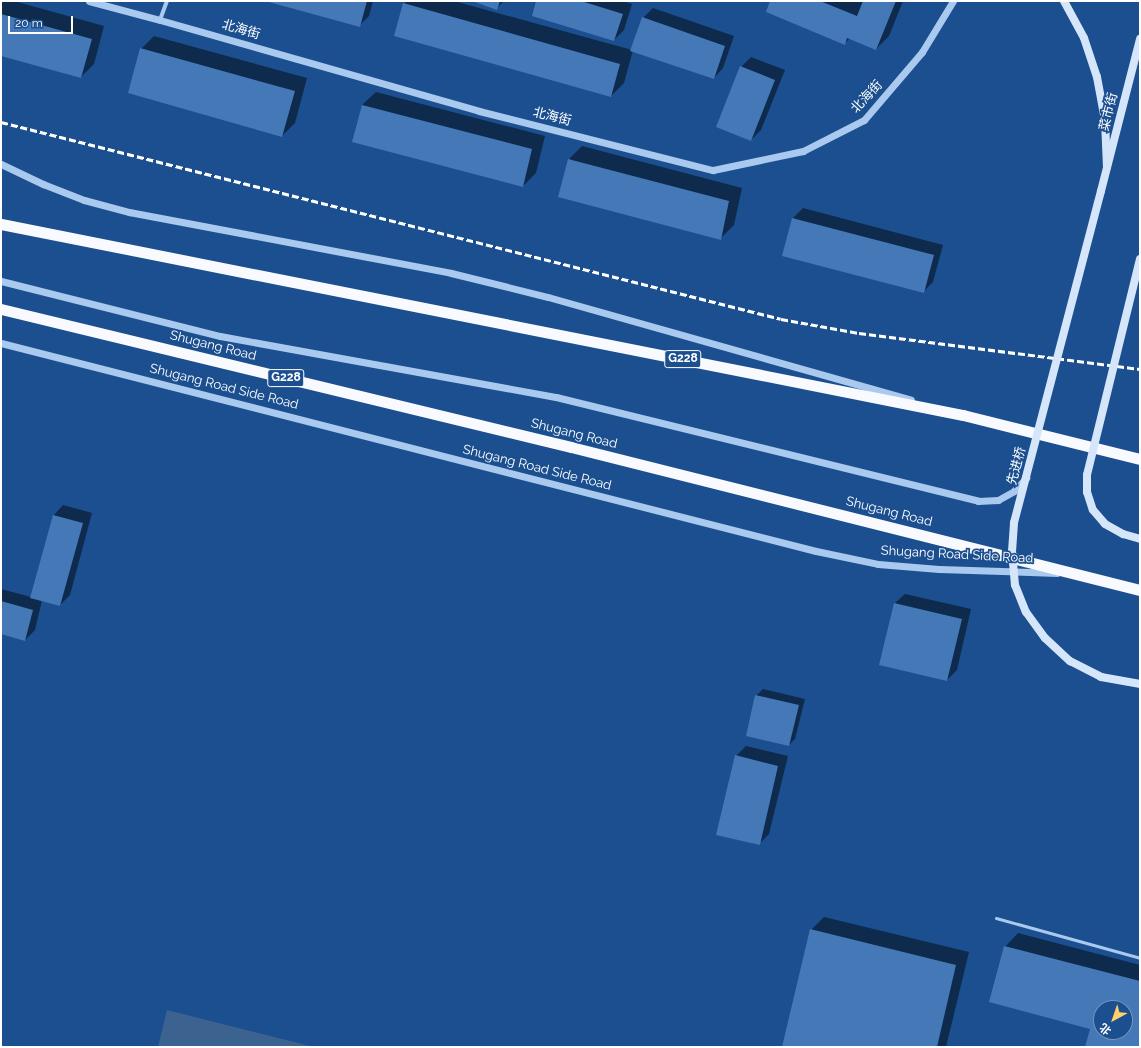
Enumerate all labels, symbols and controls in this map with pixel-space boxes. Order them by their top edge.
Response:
scale bar [10,8,75,34]
text: 20 m [15,16,43,30]
street label: 北海街 [220,17,262,43]
street label: 北海街 [848,77,886,117]
street label: 菜市街 [1097,91,1121,133]
street label: 北海街 [531,105,573,129]
street label: Shugang Road [168,328,258,364]
road number: G228 [664,349,702,369]
street label: Shugang Road Side Road [148,361,300,413]
road number: G228 [267,368,305,388]
street label: Shugang Road [529,416,619,452]
street label: Shugang Road Side Road [461,442,613,494]
street label: 先进桥 [1004,445,1030,487]
street label: Shugang Road [844,494,934,530]
street label: Shugang Road Side Road [880,543,1034,567]
north arrow [1093,1000,1133,1040]
text: 北 [1097,1020,1114,1037]

